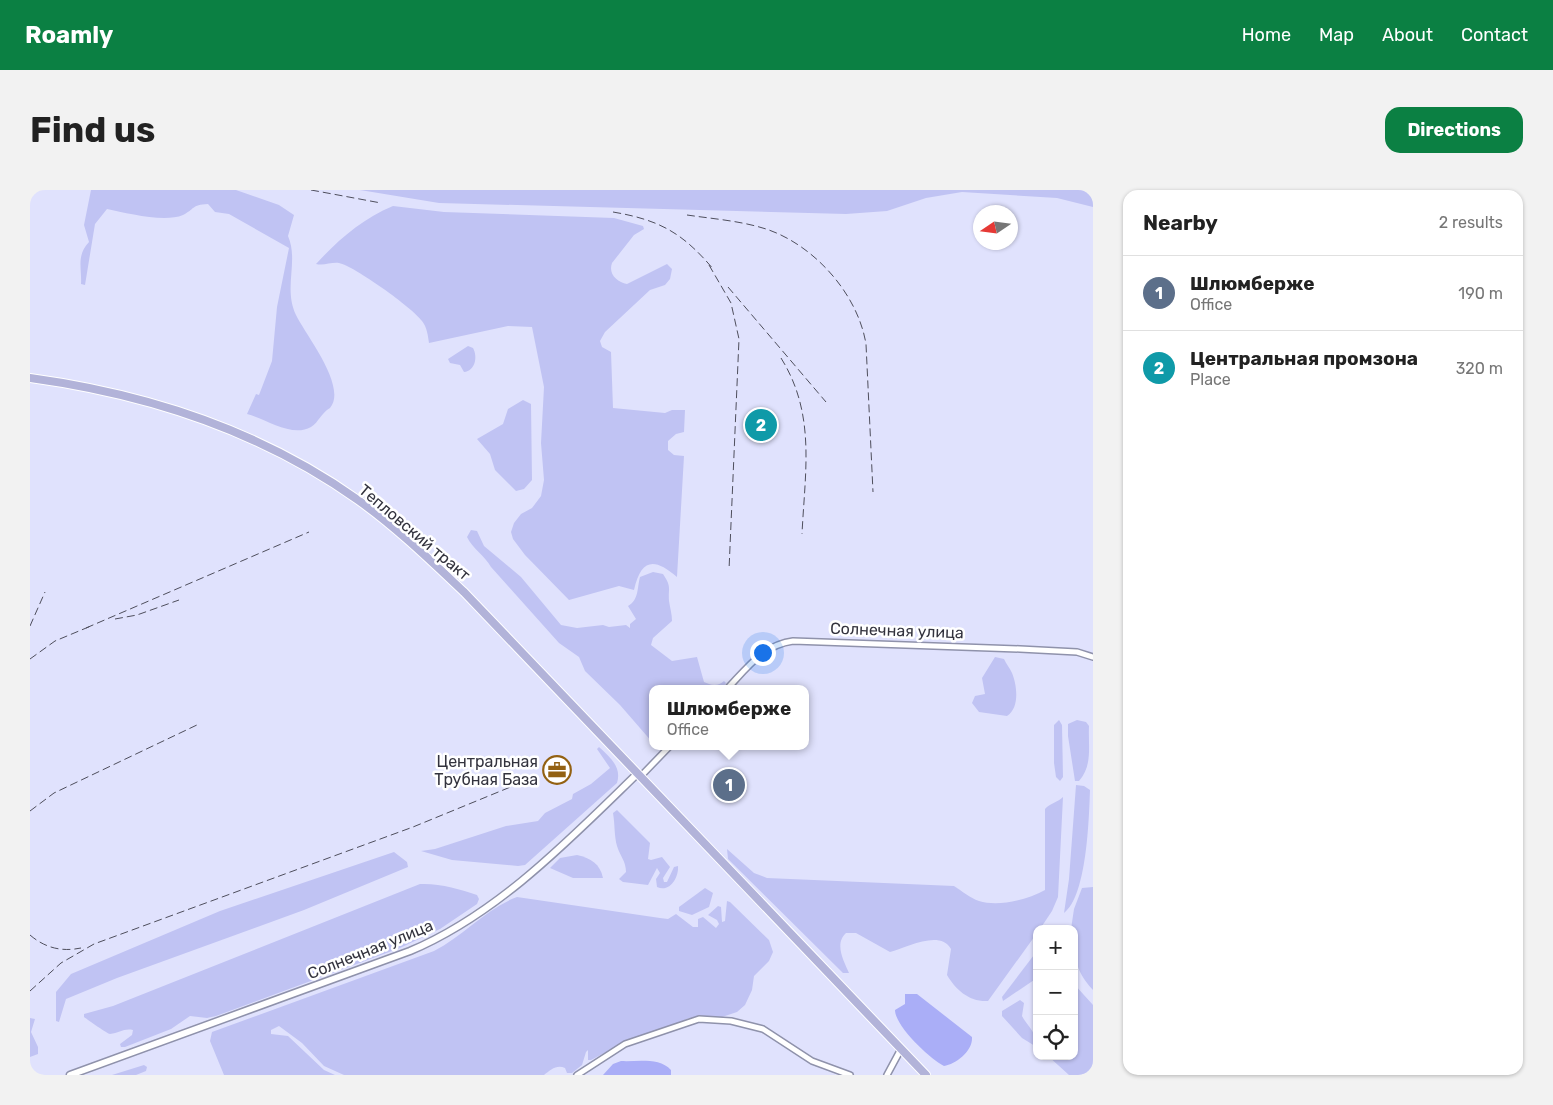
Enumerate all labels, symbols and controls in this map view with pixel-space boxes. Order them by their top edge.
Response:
text: Roamly [25,21,113,49]
text: Home [1242,24,1291,46]
text: Map [1319,24,1354,46]
text: About [1382,24,1433,46]
text: Contact [1461,24,1528,46]
button: Directions [1385,107,1523,153]
text: Find us [30,109,155,151]
north arrow [973,205,1018,250]
text: Nearby [1143,210,1218,235]
text: 2 results [1439,213,1503,232]
text: Шлюмберже [1190,272,1315,295]
text: 1 [1155,284,1163,303]
text: 190 m [1458,284,1503,303]
text: Office [1190,295,1232,314]
text: Центральная промзона [1190,347,1418,370]
text: 2 [1154,359,1164,378]
text: 320 m [1456,359,1503,378]
text: Place [1190,370,1231,389]
pin: 2 [745,406,777,444]
street label: Тепловский тракт [355,480,474,584]
street label: Солнечная улица [830,619,964,642]
your location [750,640,776,666]
popup [649,685,809,750]
text: Шлюмберже [667,697,791,720]
text: Office [667,720,709,739]
place label: Центральная Трубная База [434,752,538,789]
office icon: Центральная Трубная База [542,755,572,785]
pin: 1 [713,766,745,804]
street label: Солнечная улица [305,916,436,983]
map controls [1033,925,1078,1060]
button: + [1033,925,1078,970]
button: − [1033,970,1078,1015]
button: locate [1033,1015,1078,1060]

